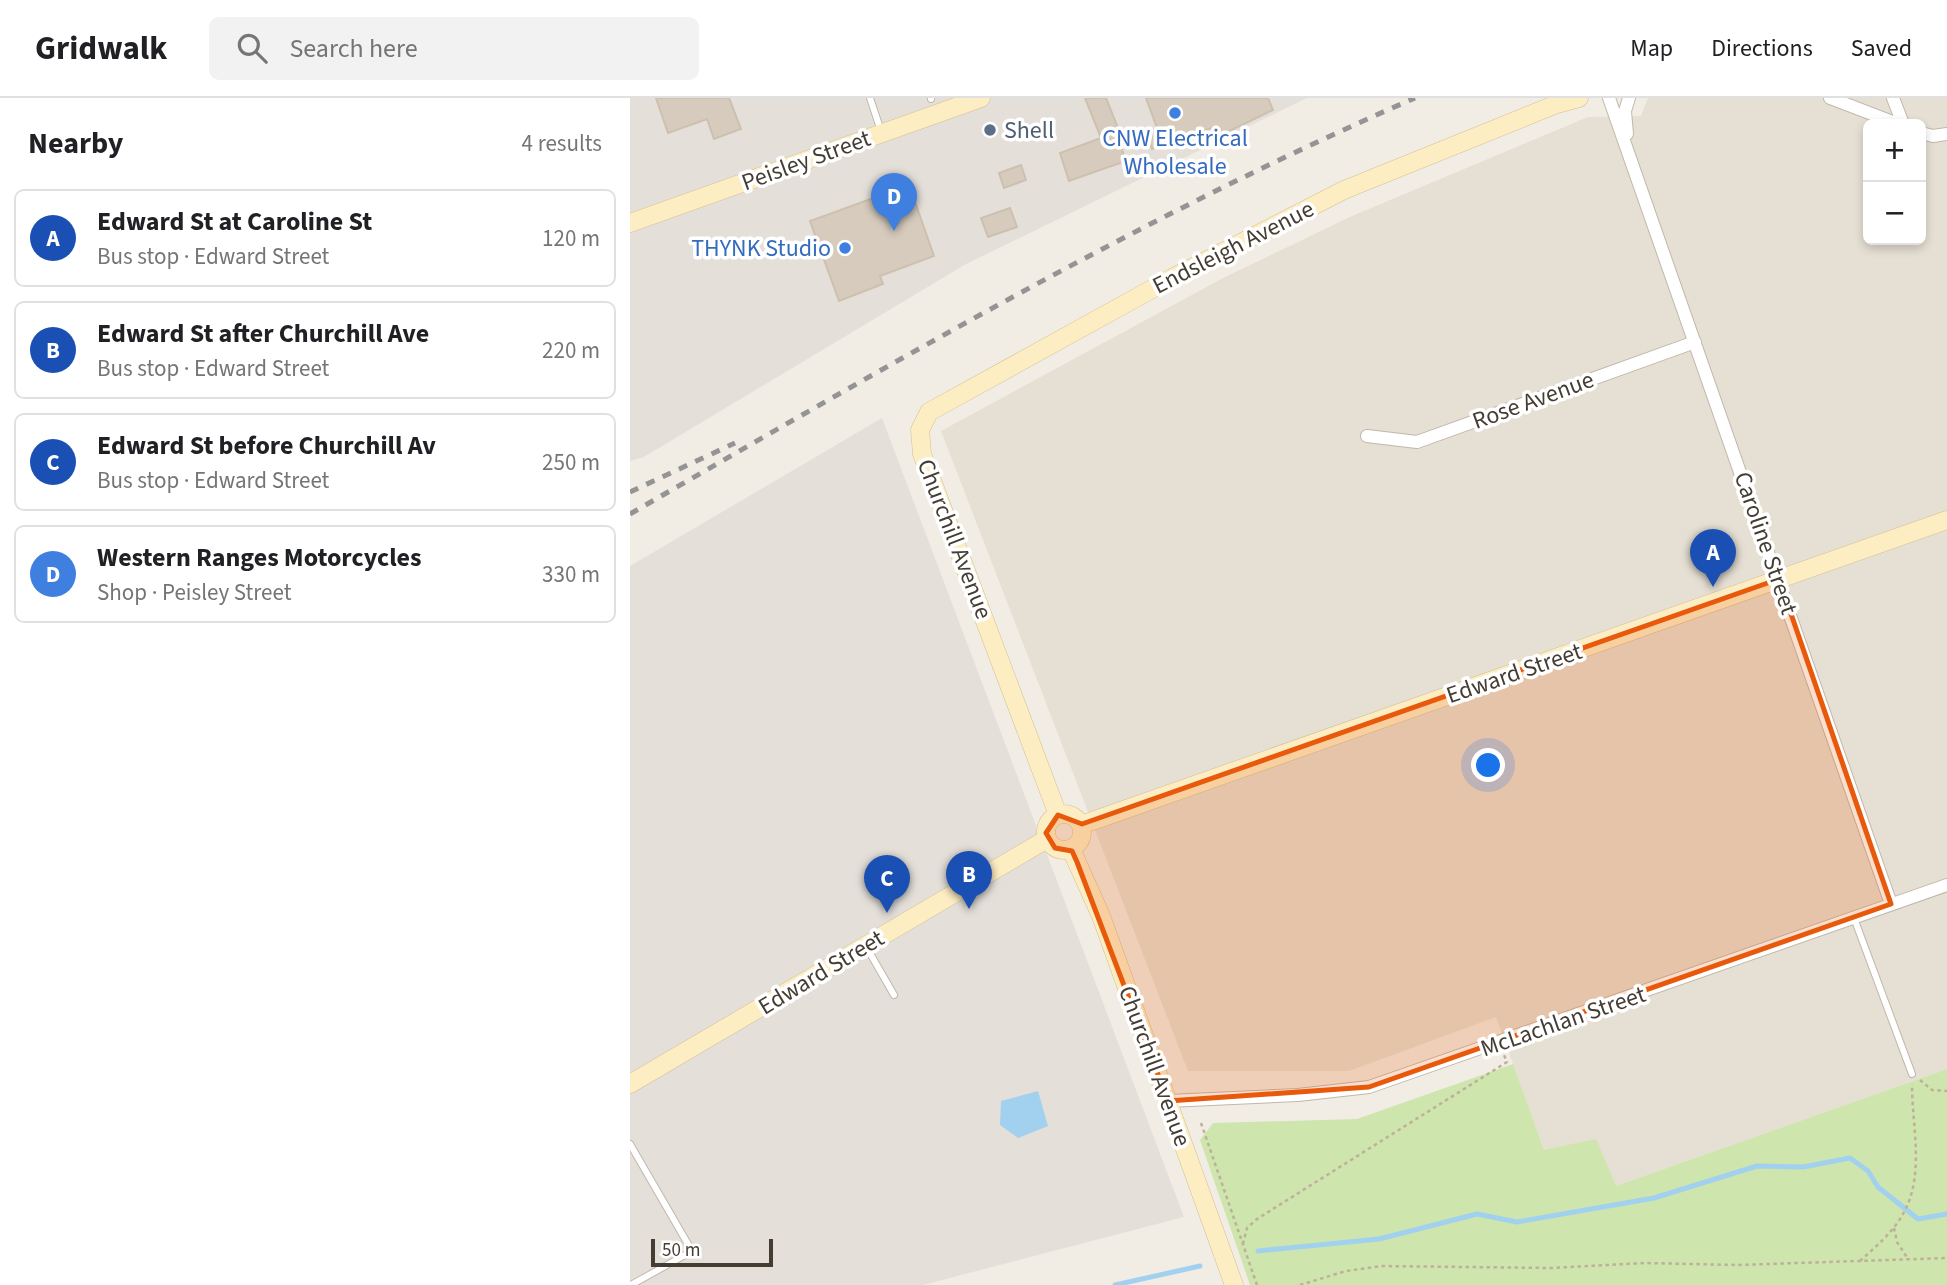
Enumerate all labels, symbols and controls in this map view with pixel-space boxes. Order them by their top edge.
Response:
search box [209,17,699,80]
text: Gridwalk [35,25,167,72]
icon: search [233,29,271,67]
text: Search here [289,30,418,67]
text: Map [1630,31,1673,66]
text: Directions [1711,31,1813,66]
text: Saved [1851,31,1912,66]
marker: CNW Electrical Wholesale [1167,105,1183,121]
place label: Shell [1004,113,1054,148]
map controls [1863,119,1926,245]
button: + [1863,119,1926,182]
street label: Peisley Street [737,121,876,200]
place label: CNW Electrical Wholesale [1102,121,1248,184]
text: Nearby [28,122,123,165]
marker: Shell [982,122,998,138]
text: 4 results [522,127,602,160]
pin: D [871,173,917,231]
button: − [1863,182,1926,245]
street label: Endsleigh Avenue [1146,192,1320,303]
text: Edward St at Caroline St [97,203,372,240]
text: A [46,222,60,255]
text: 120 m [542,222,600,255]
place label: THYNK Studio [691,231,831,266]
text: Bus stop · Edward Street [97,240,329,273]
marker: THYNK Studio [837,240,853,256]
text: Edward St after Churchill Ave [97,315,429,352]
text: B [46,334,60,367]
text: 220 m [542,334,600,367]
text: Bus stop · Edward Street [97,352,329,385]
street label: Rose Avenue [1467,362,1599,439]
text: Edward St before Churchill Av [97,427,436,464]
text: C [46,446,60,479]
text: 250 m [542,446,600,479]
street label: Churchill Avenue [908,454,1001,624]
text: Bus stop · Edward Street [97,464,329,497]
street label: Caroline Street [1725,467,1806,619]
pin: A [1690,529,1736,587]
text: Western Ranges Motorcycles [97,539,422,576]
text: D [46,558,60,591]
text: 330 m [542,558,600,591]
text: Shop · Peisley Street [97,576,291,609]
street label: Edward Street [1442,634,1587,713]
your location [1471,748,1505,782]
pin: B [946,851,992,909]
pin: C [864,855,910,913]
street label: Edward Street [752,921,891,1024]
street label: McLachlan Street [1476,977,1650,1066]
street label: Churchill Avenue [1109,981,1200,1151]
scale bar [651,1236,774,1268]
text: 50 m [662,1237,700,1264]

